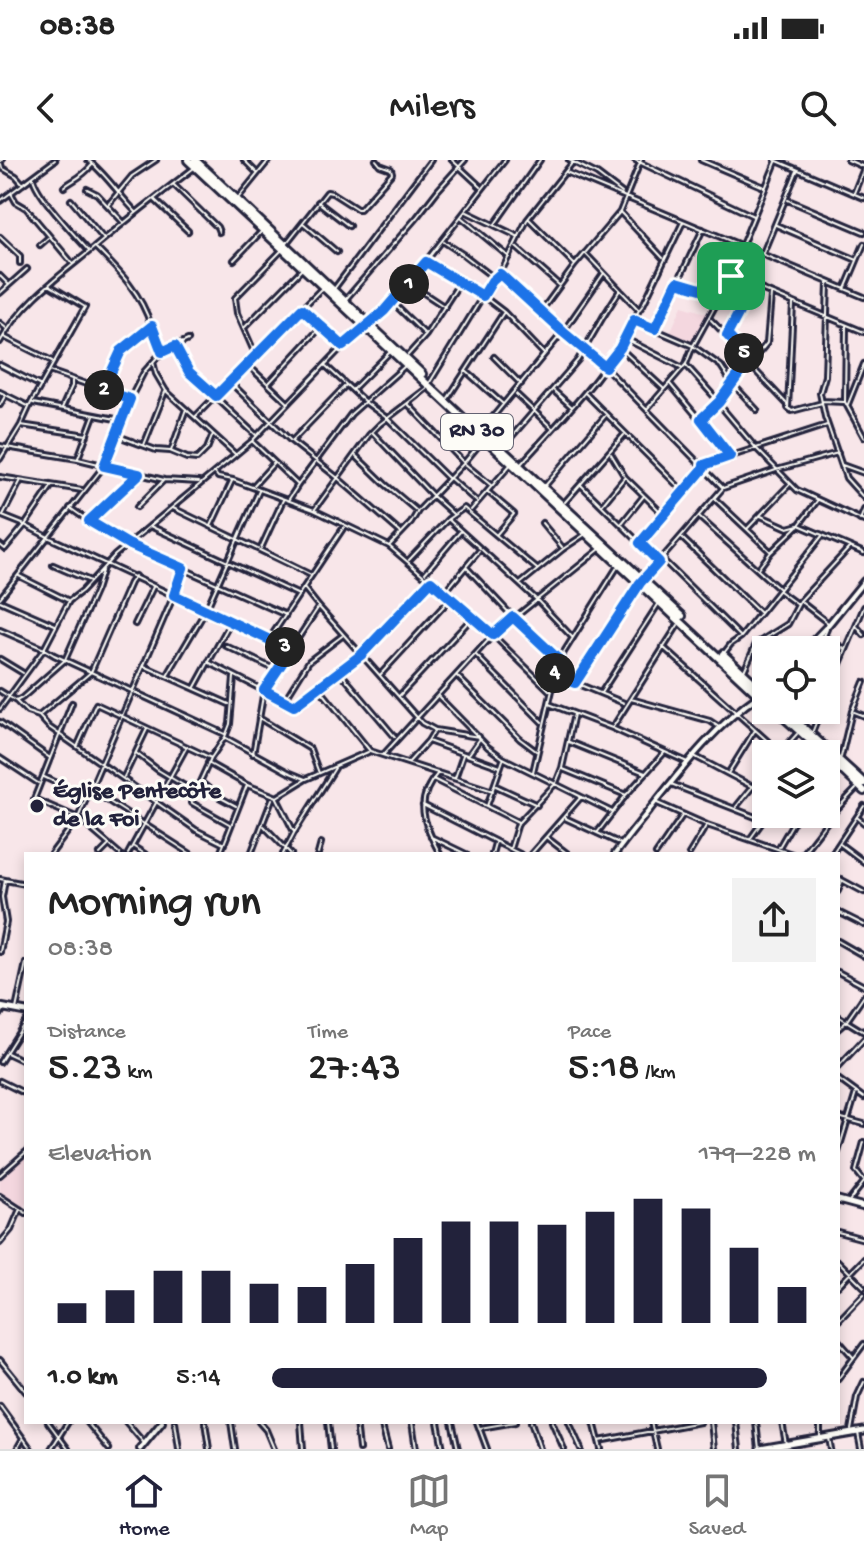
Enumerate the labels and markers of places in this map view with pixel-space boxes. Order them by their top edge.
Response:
pin [697,242,765,310]
pin: 1 [389,264,429,304]
pin: 5 [724,333,764,373]
pin: 2 [84,370,124,410]
pin: 3 [265,627,305,667]
pin: 4 [535,653,575,693]
place label: Église Pentecôte de la Foi [53,778,223,835]
marker: Église Pentecôte de la Foi [28,797,46,815]

